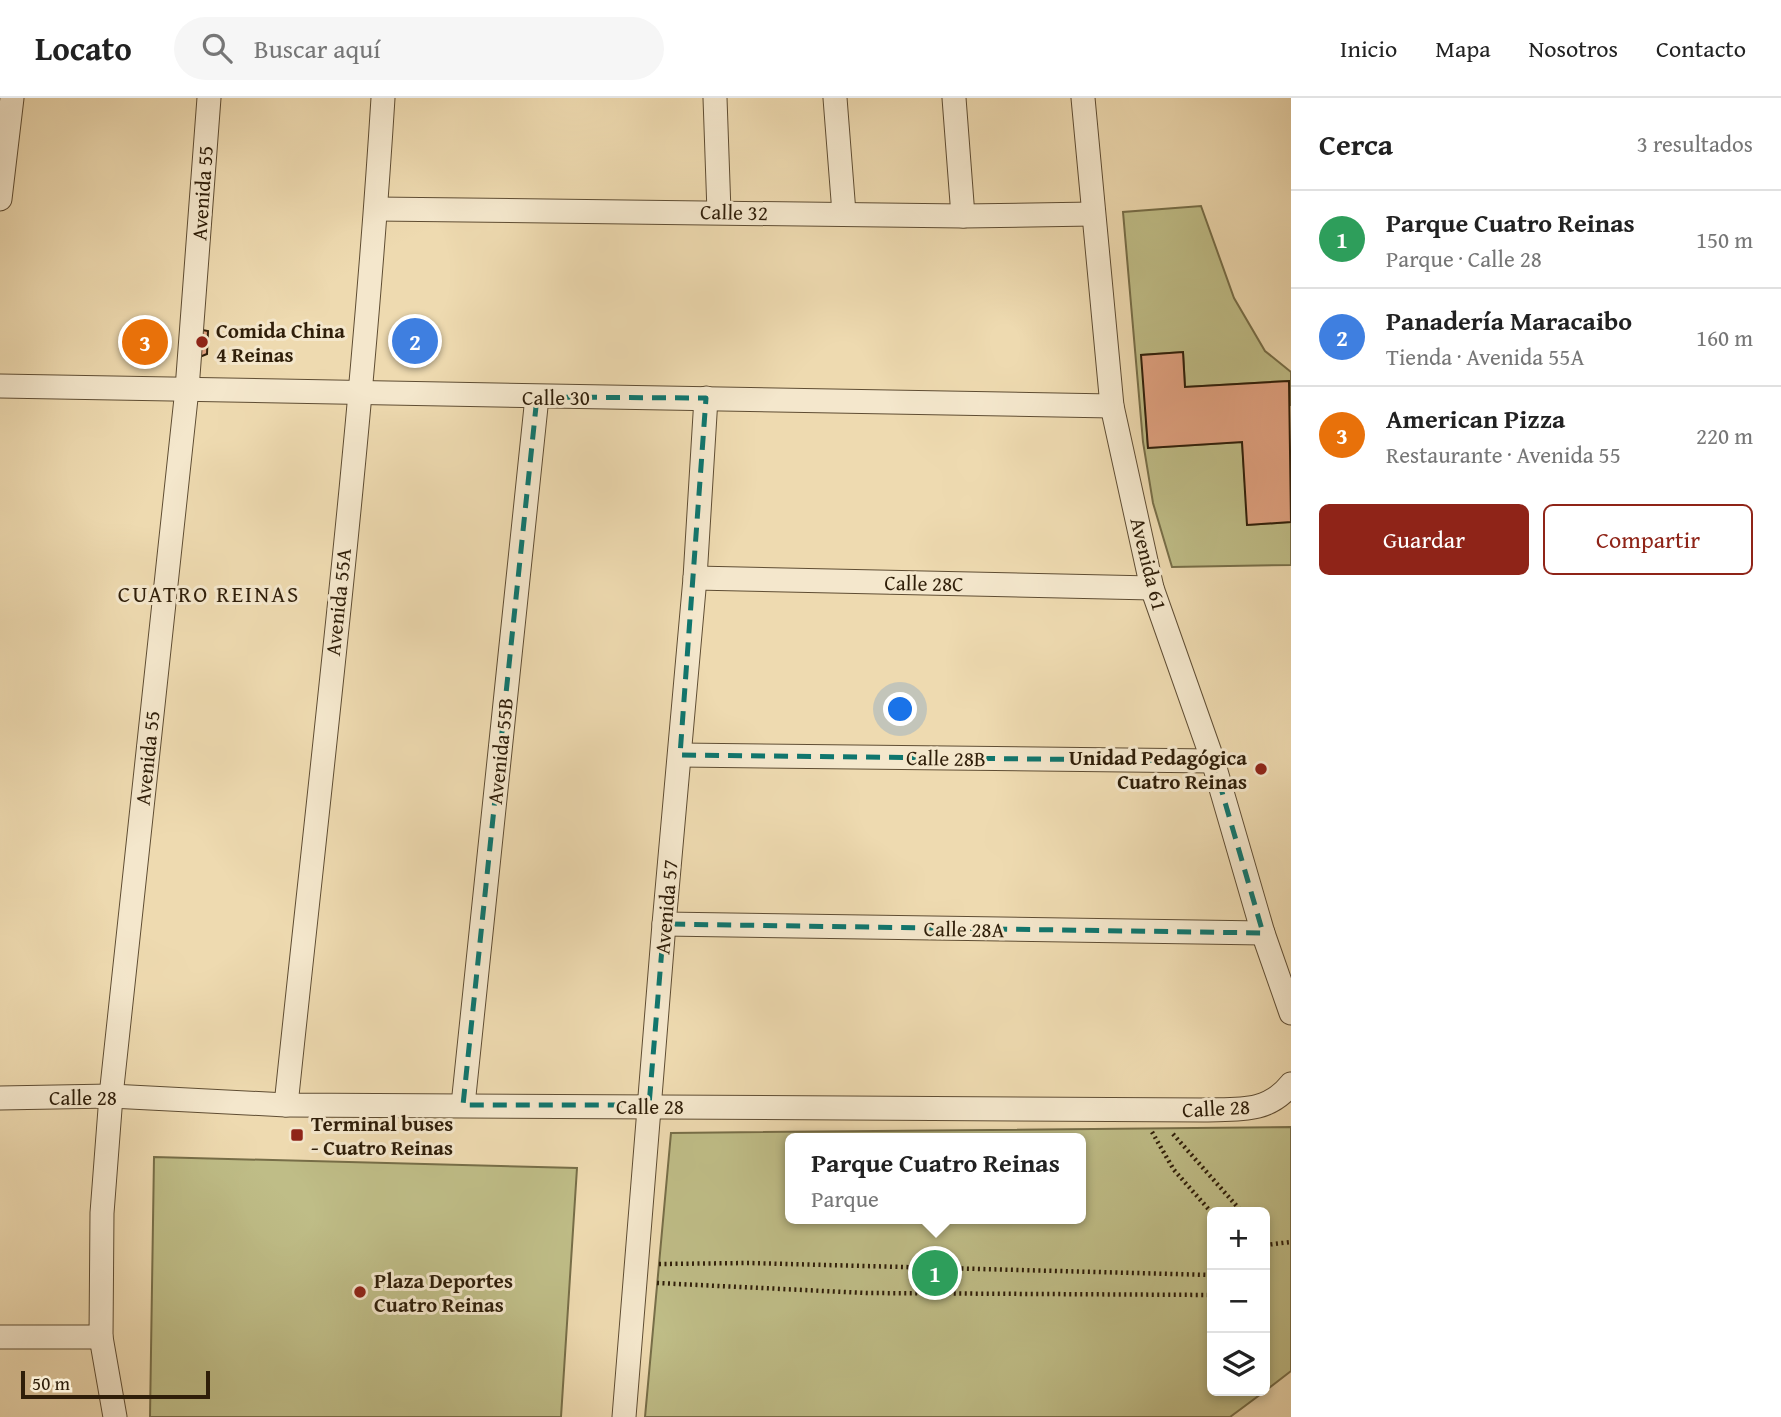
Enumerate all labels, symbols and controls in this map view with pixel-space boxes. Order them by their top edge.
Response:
search box [174,17,664,80]
text: Locato [35,24,132,72]
icon: search [198,29,236,67]
text: Buscar aquí [254,29,381,68]
text: Inicio [1340,31,1397,66]
text: Mapa [1435,31,1491,66]
text: Nosotros [1529,31,1618,66]
text: Contacto [1656,31,1746,66]
text: Cerca [1319,122,1393,166]
text: 3 resultados [1637,127,1753,160]
street label: Avenida 55 [183,144,221,242]
street label: Calle 32 [700,196,768,228]
text: Parque Cuatro Reinas [1386,203,1635,242]
text: 1 [1336,223,1348,256]
text: 150 m [1696,223,1753,256]
text: Parque · Calle 28 [1386,242,1542,275]
text: Panadería Maracaibo [1386,301,1632,340]
place label: Comida China 4 Reinas [216,315,345,370]
pin: 2 [392,315,438,367]
pin: 3 [122,316,168,368]
text: 2 [1336,321,1348,354]
text: 160 m [1696,321,1753,354]
marker: Comida China 4 Reinas [194,334,210,350]
text: Tienda · Avenida 55A [1386,340,1584,373]
street label: Calle 30 [522,382,590,413]
text: American Pizza [1386,399,1565,438]
text: 3 [1336,419,1348,452]
text: 220 m [1696,419,1753,452]
text: Restaurante · Avenida 55 [1386,438,1621,471]
button: Guardar [1319,504,1529,575]
button: Compartir [1543,504,1753,575]
street label: Avenida 61 [1122,514,1176,614]
street label: Avenida 55A [317,546,359,657]
street label: Calle 28C [884,567,964,599]
district label: CUATRO REINAS [118,577,300,610]
your location [883,692,917,726]
street label: Avenida 55B [479,696,521,806]
street label: Avenida 55 [127,709,167,807]
street label: Calle 28B [906,742,986,774]
place label: Unidad Pedagógica Cuatro Reinas [1069,742,1247,797]
marker: Unidad Pedagógica Cuatro Reinas [1253,761,1269,777]
street label: Avenida 57 [646,858,686,956]
street label: Calle 28A [923,913,1005,945]
street label: Calle 28 [49,1082,117,1113]
street label: Calle 28 [616,1091,684,1122]
street label: Calle 28 [1181,1091,1251,1125]
place label: Terminal buses - Cuatro Reinas [311,1108,453,1163]
marker: Terminal buses - Cuatro Reinas [289,1127,305,1143]
popup [785,1133,1086,1224]
text: Parque Cuatro Reinas [811,1143,1060,1182]
text: Parque [811,1182,879,1215]
map controls [1207,1207,1270,1396]
button: + [1207,1207,1270,1270]
pin: 1 [912,1247,958,1299]
place label: Plaza Deportes Cuatro Reinas [374,1265,513,1320]
button: − [1207,1270,1270,1333]
marker: Plaza Deportes Cuatro Reinas [352,1284,368,1300]
button: layers [1207,1333,1270,1396]
scale bar [21,1368,210,1400]
text: 50 m [32,1369,70,1397]

